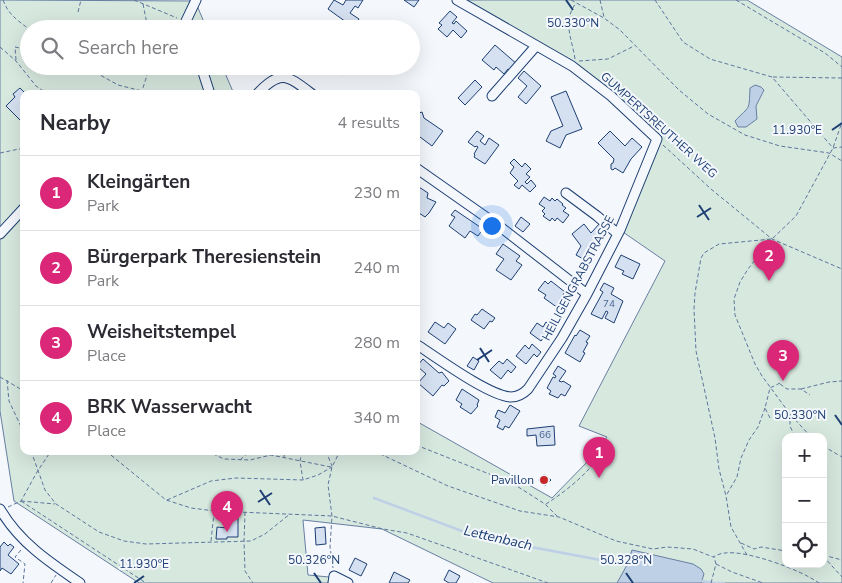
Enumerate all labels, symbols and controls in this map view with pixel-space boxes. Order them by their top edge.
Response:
text: 50.330°N [547,15,599,31]
search box [20,20,420,75]
icon: search [38,34,66,62]
text: Search here [78,35,179,61]
street label: GUMPERTSREUTHER WEG [597,68,721,182]
text: Nearby [40,109,110,137]
text: 4 results [338,112,400,134]
text: 11.930°E [772,122,822,138]
text: Kleingärten [87,169,190,195]
text: 1 [51,182,61,204]
text: 230 m [353,182,400,204]
text: Park [87,195,119,217]
your location [479,213,505,239]
street label: HEILIGENGRABSTRASSE [538,213,618,343]
pin: 2 [753,240,785,281]
text: Bürgerpark Theresienstein [87,244,321,270]
text: 2 [51,257,61,279]
text: 240 m [353,257,400,279]
text: Park [87,270,119,292]
house number: 74 [603,297,615,311]
text: Weisheitstempel [87,319,236,345]
text: 3 [51,332,61,354]
text: 280 m [353,332,400,354]
pin: 3 [767,340,799,381]
text: Place [87,345,126,367]
text: BRK Wasserwacht [87,394,252,420]
text: 4 [51,407,61,429]
text: 340 m [353,407,400,429]
text: 50.330°N [774,407,826,423]
text: Place [87,420,126,442]
house number: 66 [539,428,551,442]
map controls [782,433,827,568]
button: + [782,433,827,478]
pin: 1 [583,437,615,478]
place label: Pavillon [491,472,534,488]
marker: Pavillon [538,474,550,486]
button: − [782,478,827,523]
pin: 4 [211,491,243,532]
water label: Lettenbach [462,521,534,555]
button: locate [782,523,827,568]
text: 50.326°N [288,552,340,568]
text: 50.328°N [600,552,652,568]
text: 11.930°E [119,556,169,572]

